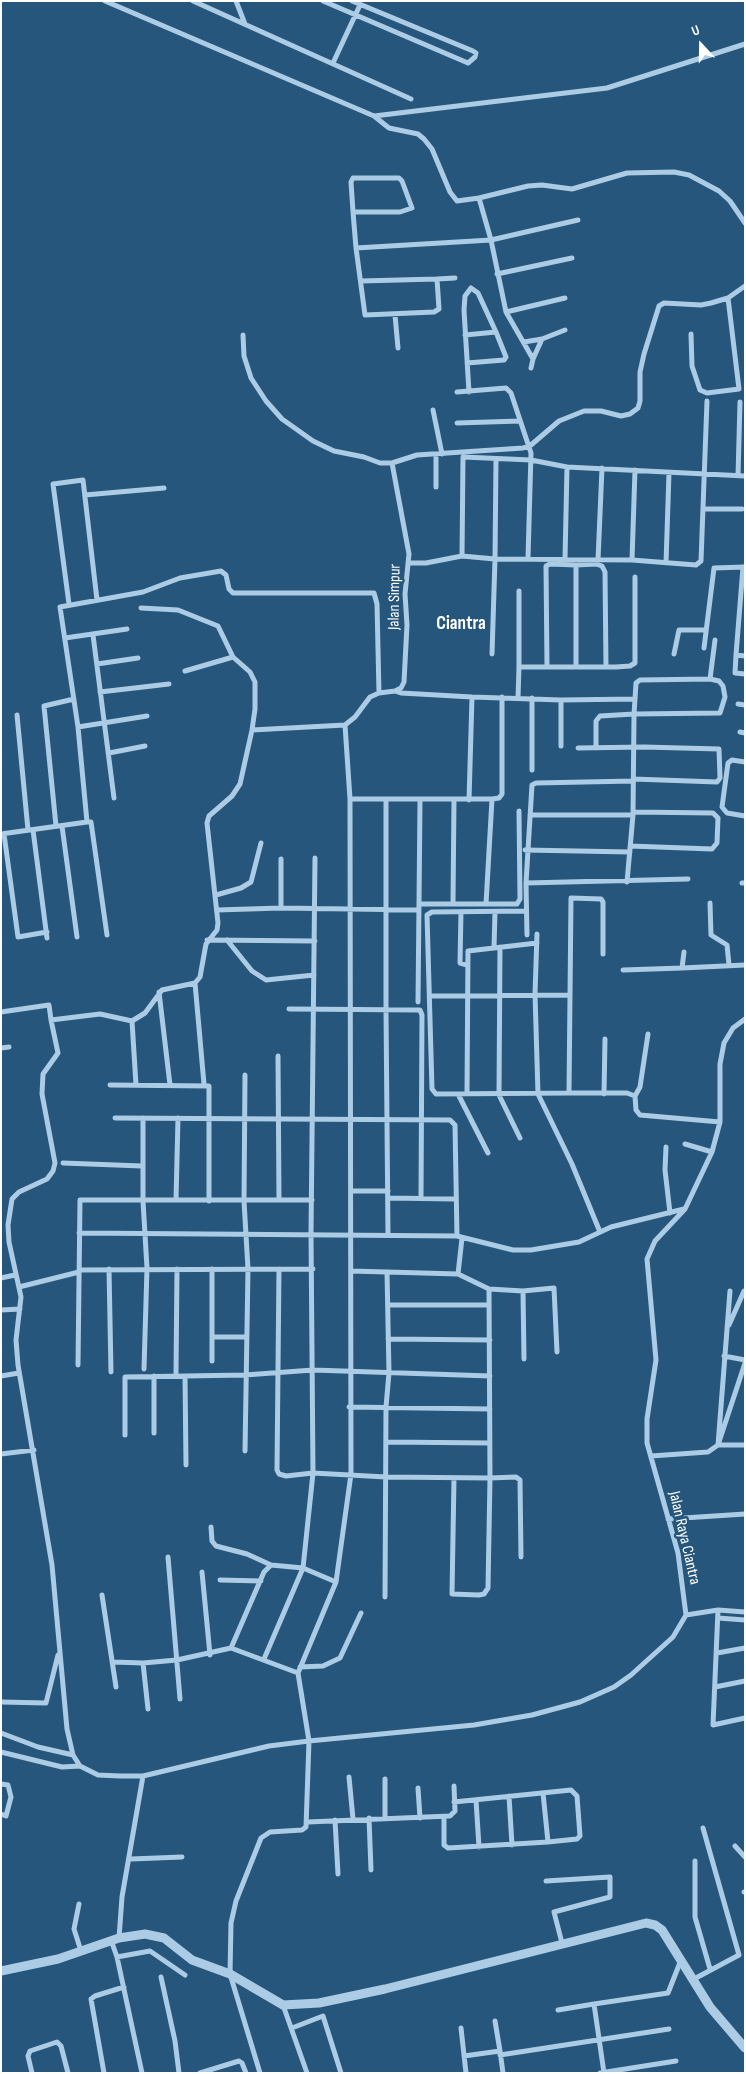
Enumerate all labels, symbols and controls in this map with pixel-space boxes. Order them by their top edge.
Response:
north arrow [676,20,726,70]
text: U [689,21,702,40]
street label: Jalan Simpur [385,564,405,630]
district label: Ciantra [436,613,486,635]
street label: Jalan Raya Ciantra [664,1490,704,1586]

